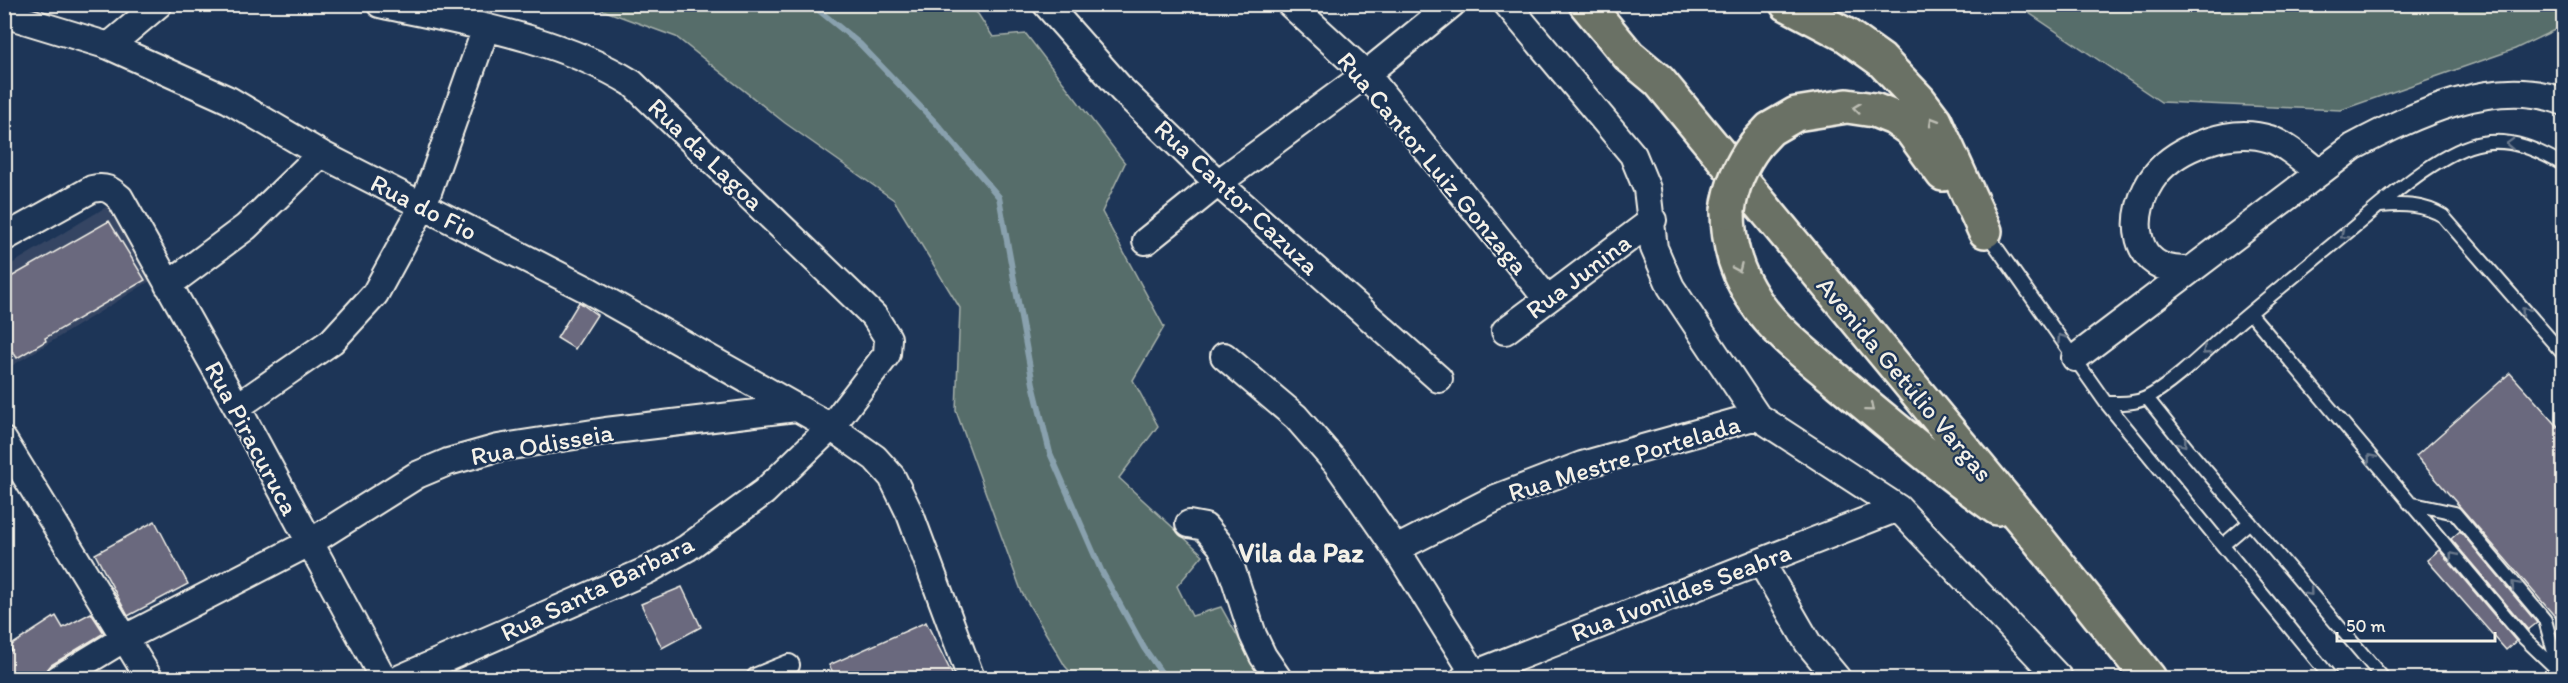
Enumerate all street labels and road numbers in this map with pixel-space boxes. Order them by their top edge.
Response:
street label: Rua Cantor Luiz Gonzaga [1330,45,1536,281]
street label: Rua da Lagoa [641,91,771,218]
street label: Rua Cantor Cazuza [1148,112,1327,282]
street label: Rua do Fio [365,167,483,247]
street label: Rua Junina [1519,226,1637,326]
street label: Avenida Getúlio Vargas [1810,270,2000,488]
street label: Rua Piracuruca [198,355,306,521]
street label: Rua Mestre Portelada [1504,407,1744,509]
street label: Rua Odisseia [468,416,616,472]
street label: Rua Santa Barbara [495,527,699,649]
street label: Rua Ivonildes Seabra [1566,535,1796,649]

